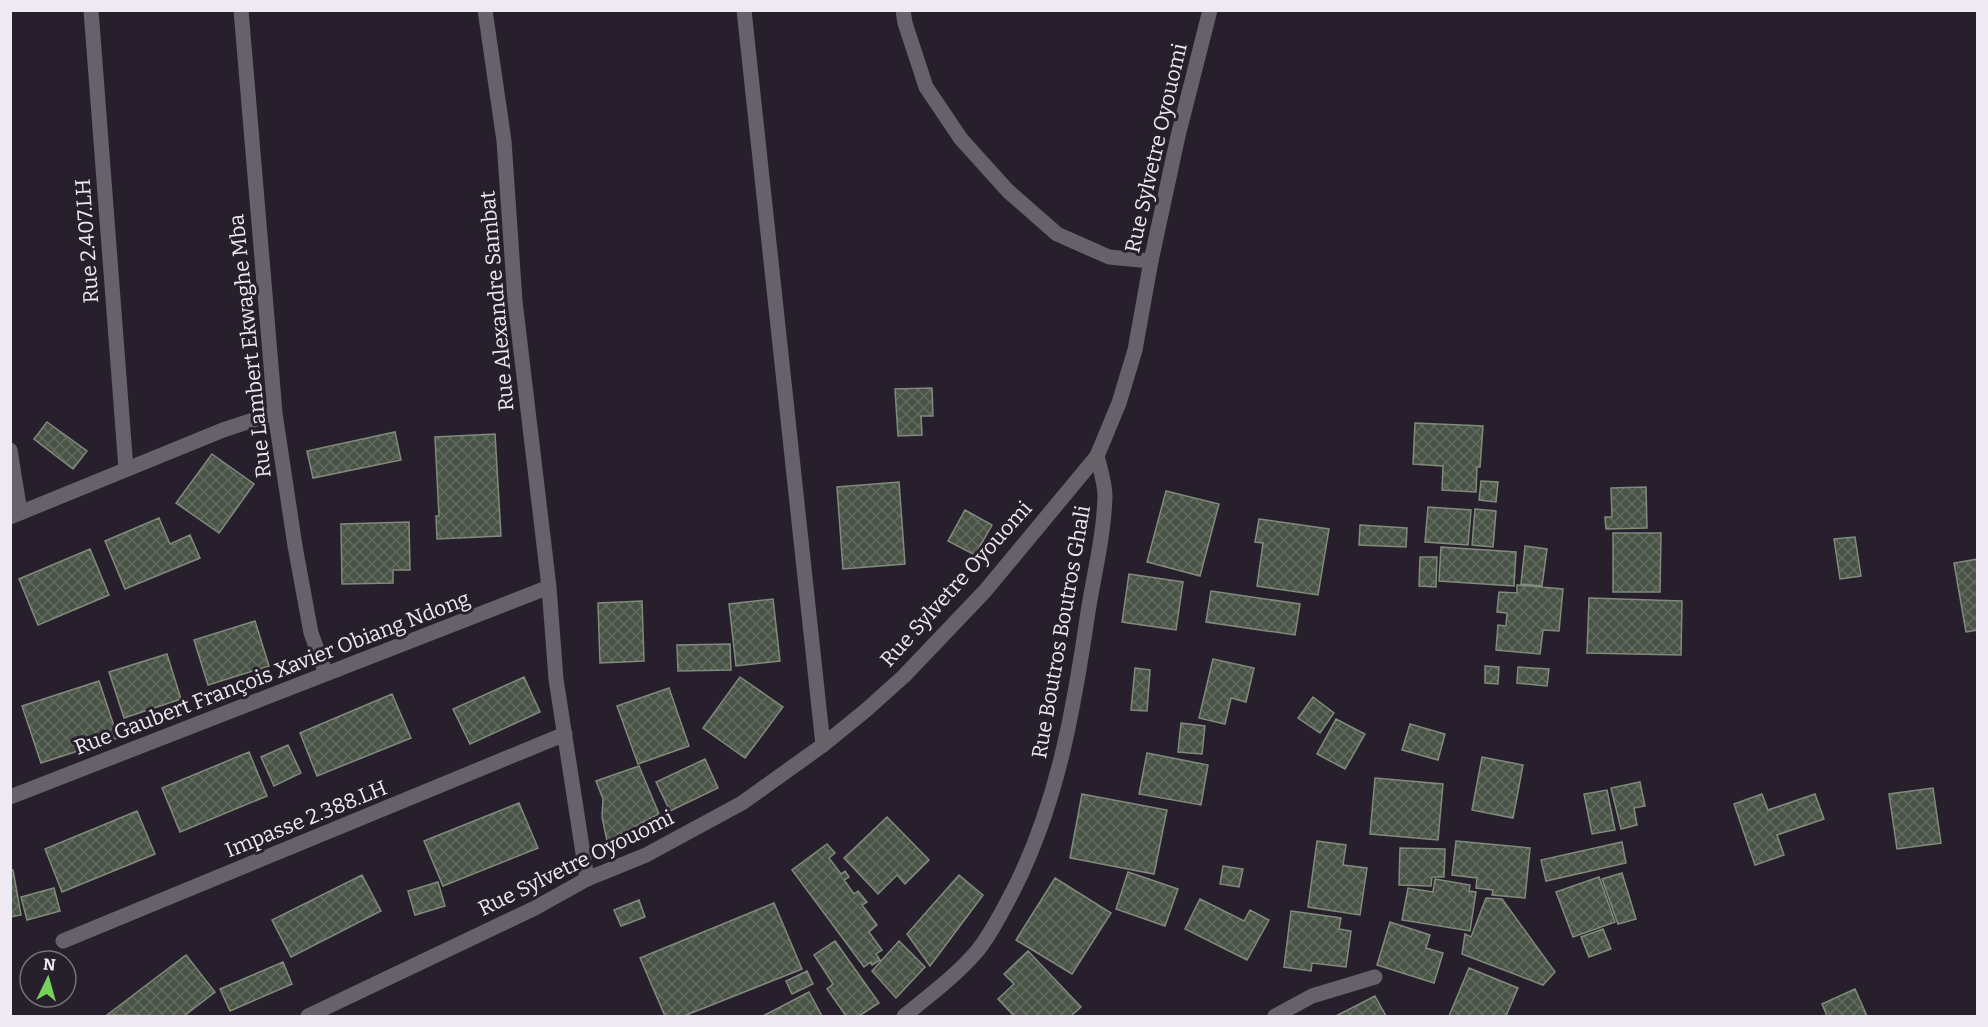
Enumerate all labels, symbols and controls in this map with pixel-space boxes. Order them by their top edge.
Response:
street label: Rue Sylvetre Oyouomi [1119,41,1193,255]
street label: Rue 2.407.LH [70,178,104,304]
street label: Rue Alexandre Sambat [474,189,520,412]
street label: Rue Lambert Ekwaghe Mba [223,212,277,479]
street label: Rue Sylvetre Oyouomi [875,496,1037,672]
street label: Rue Boutros Boutros Ghali [1026,503,1096,761]
street label: Rue Gaubert François Xavier Obiang Ndong [71,585,474,761]
street label: Impasse 2.388.LH [221,775,391,863]
street label: Rue Sylvetre Oyouomi [474,804,678,922]
north arrow [18,949,78,1009]
text: N [42,955,56,975]

